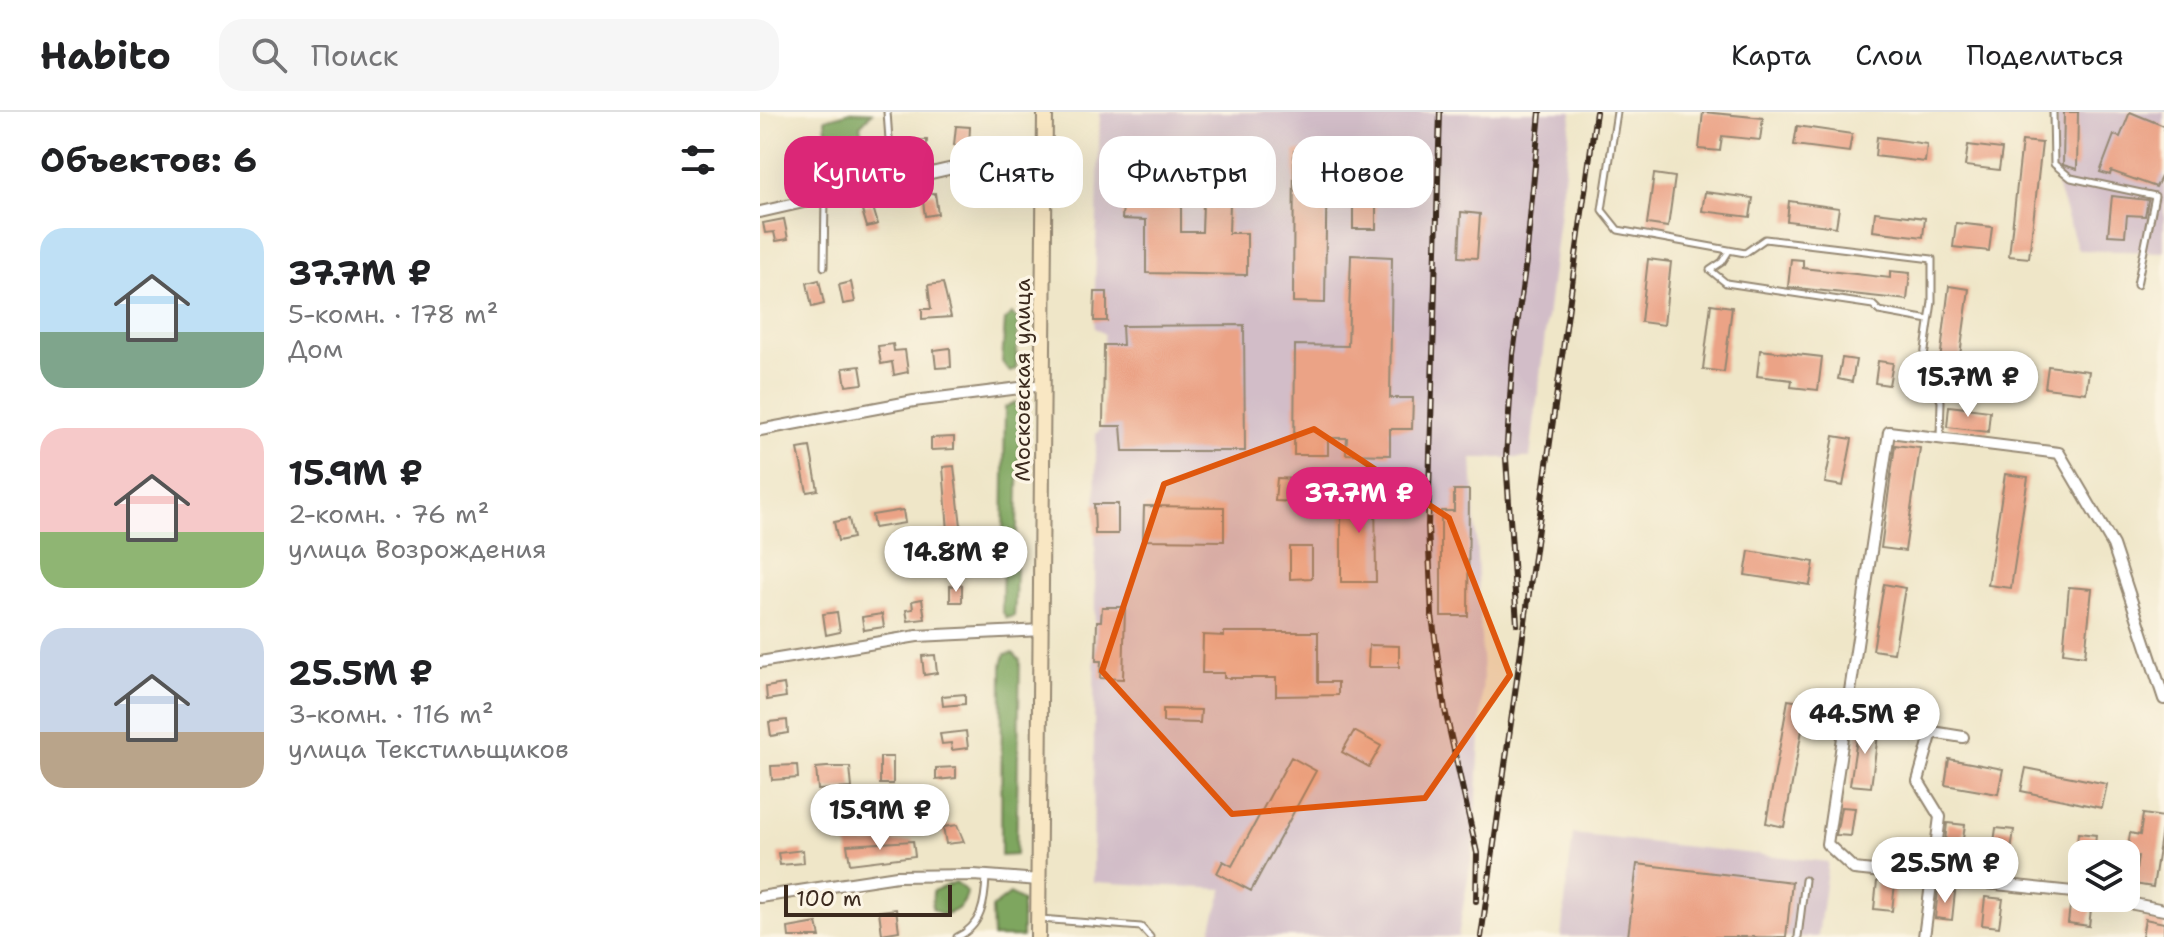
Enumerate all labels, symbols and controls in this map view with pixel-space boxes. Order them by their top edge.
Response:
search box [219,19,779,91]
text: Habito [40,30,171,81]
icon: search [247,33,291,77]
text: Поиск [311,35,398,76]
text: Карта [1731,36,1811,74]
text: Слои [1855,36,1922,74]
text: Поделиться [1966,36,2124,74]
chip: Купить [784,136,934,208]
chip: Снять [950,136,1083,208]
chip: Фильтры [1099,136,1276,208]
chip: Новое [1292,136,1433,208]
text: Объектов: 6 [40,137,257,183]
icon: filters [676,138,720,182]
text: 37.7M ₽ [288,250,431,296]
icon: home [104,260,200,356]
street label: Московская улица [1008,278,1037,482]
text: 5-комн. · 178 m² [288,296,498,331]
text: Дом [288,331,343,366]
pin: 15.7M ₽ [1894,351,2042,419]
text: 15.7M ₽ [1916,359,2020,394]
text: 15.9M ₽ [288,450,423,496]
icon: home [104,460,200,556]
pin: 37.7M ₽ [1285,467,1433,535]
text: 37.7M ₽ [1304,475,1414,510]
text: 2-комн. · 76 m² [288,496,489,531]
pin: 14.8M ₽ [882,526,1030,594]
text: улица Возрождения [288,531,546,566]
text: 14.8M ₽ [902,534,1010,569]
text: 25.5M ₽ [288,650,433,696]
icon: home [104,660,200,756]
pin: 44.5M ₽ [1791,688,1939,756]
text: 3-комн. · 116 m² [288,696,494,731]
text: 44.5M ₽ [1809,696,1921,731]
text: улица Текстильщиков [288,731,569,766]
pin: 15.9M ₽ [806,784,954,852]
text: 15.9M ₽ [828,792,932,827]
pin: 25.5M ₽ [1871,837,2019,905]
map controls [2068,840,2140,912]
button: layers [2068,840,2140,912]
text: 25.5M ₽ [1890,845,2000,880]
scale bar [784,881,952,917]
text: 100 m [796,884,862,913]

